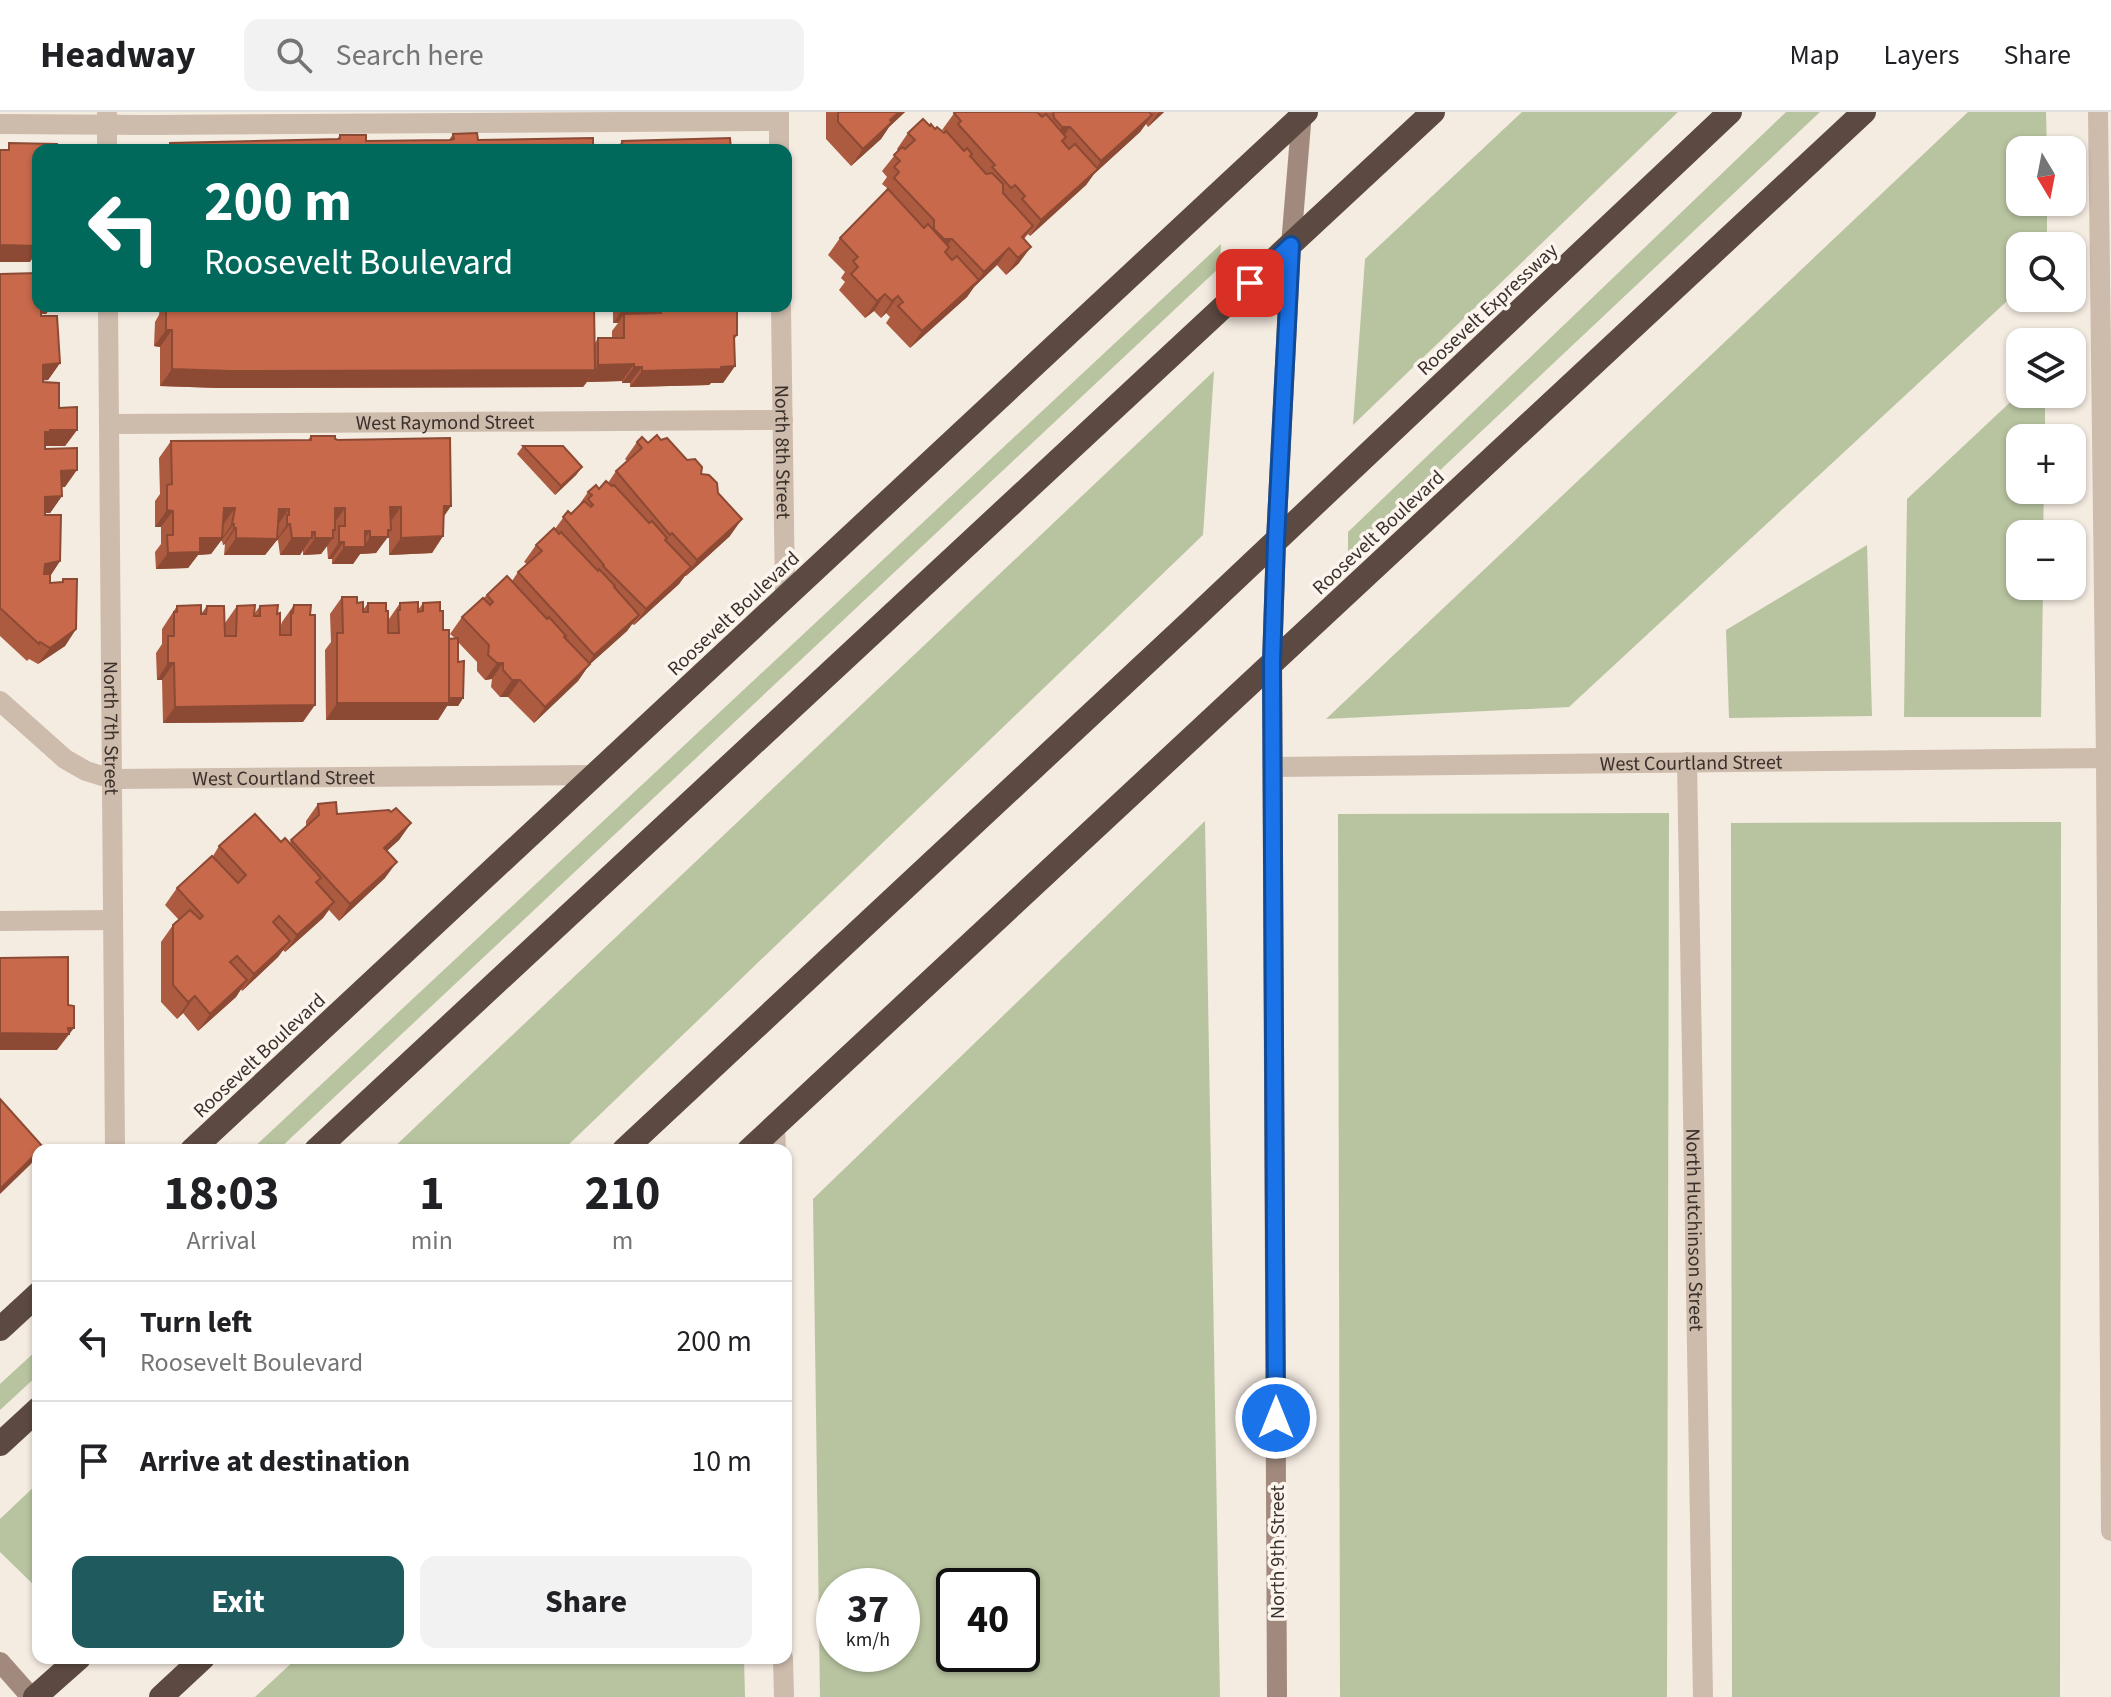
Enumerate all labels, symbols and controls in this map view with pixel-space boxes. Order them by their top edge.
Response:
search box [244,19,804,91]
text: Headway [40,28,196,82]
icon: search [272,33,316,77]
text: Search here [336,34,484,77]
text: Map [1789,35,1839,75]
text: Layers [1883,35,1959,75]
text: Share [2003,35,2071,75]
north arrow [2006,136,2086,216]
map controls [2006,136,2086,600]
text: 200 m [204,163,352,242]
icon: left [72,176,176,280]
button: search [2006,232,2086,312]
text: Roosevelt Boulevard [204,237,513,288]
street label: Roosevelt Expressway [1411,237,1565,382]
pin [1216,249,1284,317]
icon: arrive [1228,261,1272,305]
button: layers [2006,328,2086,408]
street label: North 8th Street [767,385,797,520]
street label: West Raymond Street [356,408,535,438]
button: + [2006,424,2086,504]
street label: Roosevelt Boulevard [1306,464,1451,602]
button: − [2006,520,2086,600]
street label: Roosevelt Boulevard [661,545,806,683]
street label: North 7th Street [96,661,125,795]
street label: West Courtland Street [1599,749,1783,778]
street label: West Courtland Street [192,764,375,793]
street label: Roosevelt Boulevard [187,987,332,1125]
street label: North Hutchinson Street [1678,1128,1710,1332]
text: 18:03 [163,1160,279,1228]
text: 1 [419,1160,445,1228]
text: 210 [584,1160,660,1228]
text: Arrival [186,1222,256,1259]
text: min [411,1222,453,1259]
text: m [612,1222,633,1259]
text: Turn left [140,1301,252,1344]
icon: left [72,1319,116,1363]
text: 200 m [676,1320,752,1363]
text: Roosevelt Boulevard [140,1344,363,1381]
position arrow [1234,1376,1318,1460]
icon: arrive [72,1439,116,1483]
text: Arrive at destination [140,1440,410,1483]
text: 10 m [691,1440,752,1483]
street label: North 9th Street [1264,1485,1292,1619]
button: Exit [72,1556,404,1648]
button: Share [420,1556,752,1648]
speed limit sign: 40 [936,1568,1040,1672]
text: 37 [847,1581,889,1638]
text: km/h [846,1626,890,1654]

